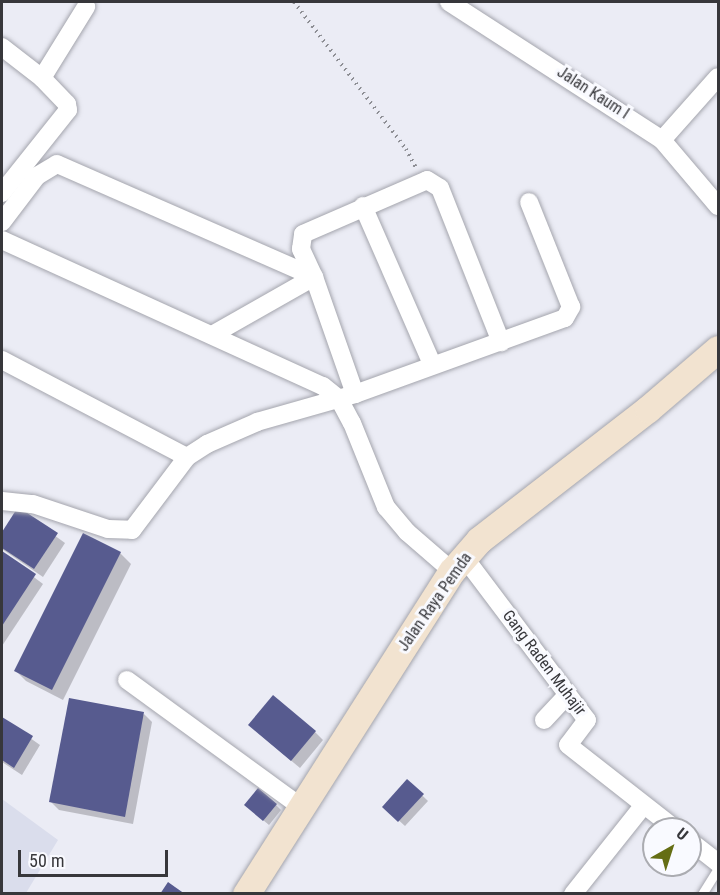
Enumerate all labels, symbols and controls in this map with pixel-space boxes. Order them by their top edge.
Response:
street label: Jalan Kaum I [553,63,633,123]
street label: Jalan Raya Pemda [394,549,476,655]
street label: Gang Raden Muhajir [498,607,590,719]
north arrow [642,817,702,877]
text: U [673,824,692,844]
scale bar [21,838,171,876]
text: 50 m [29,850,64,871]

